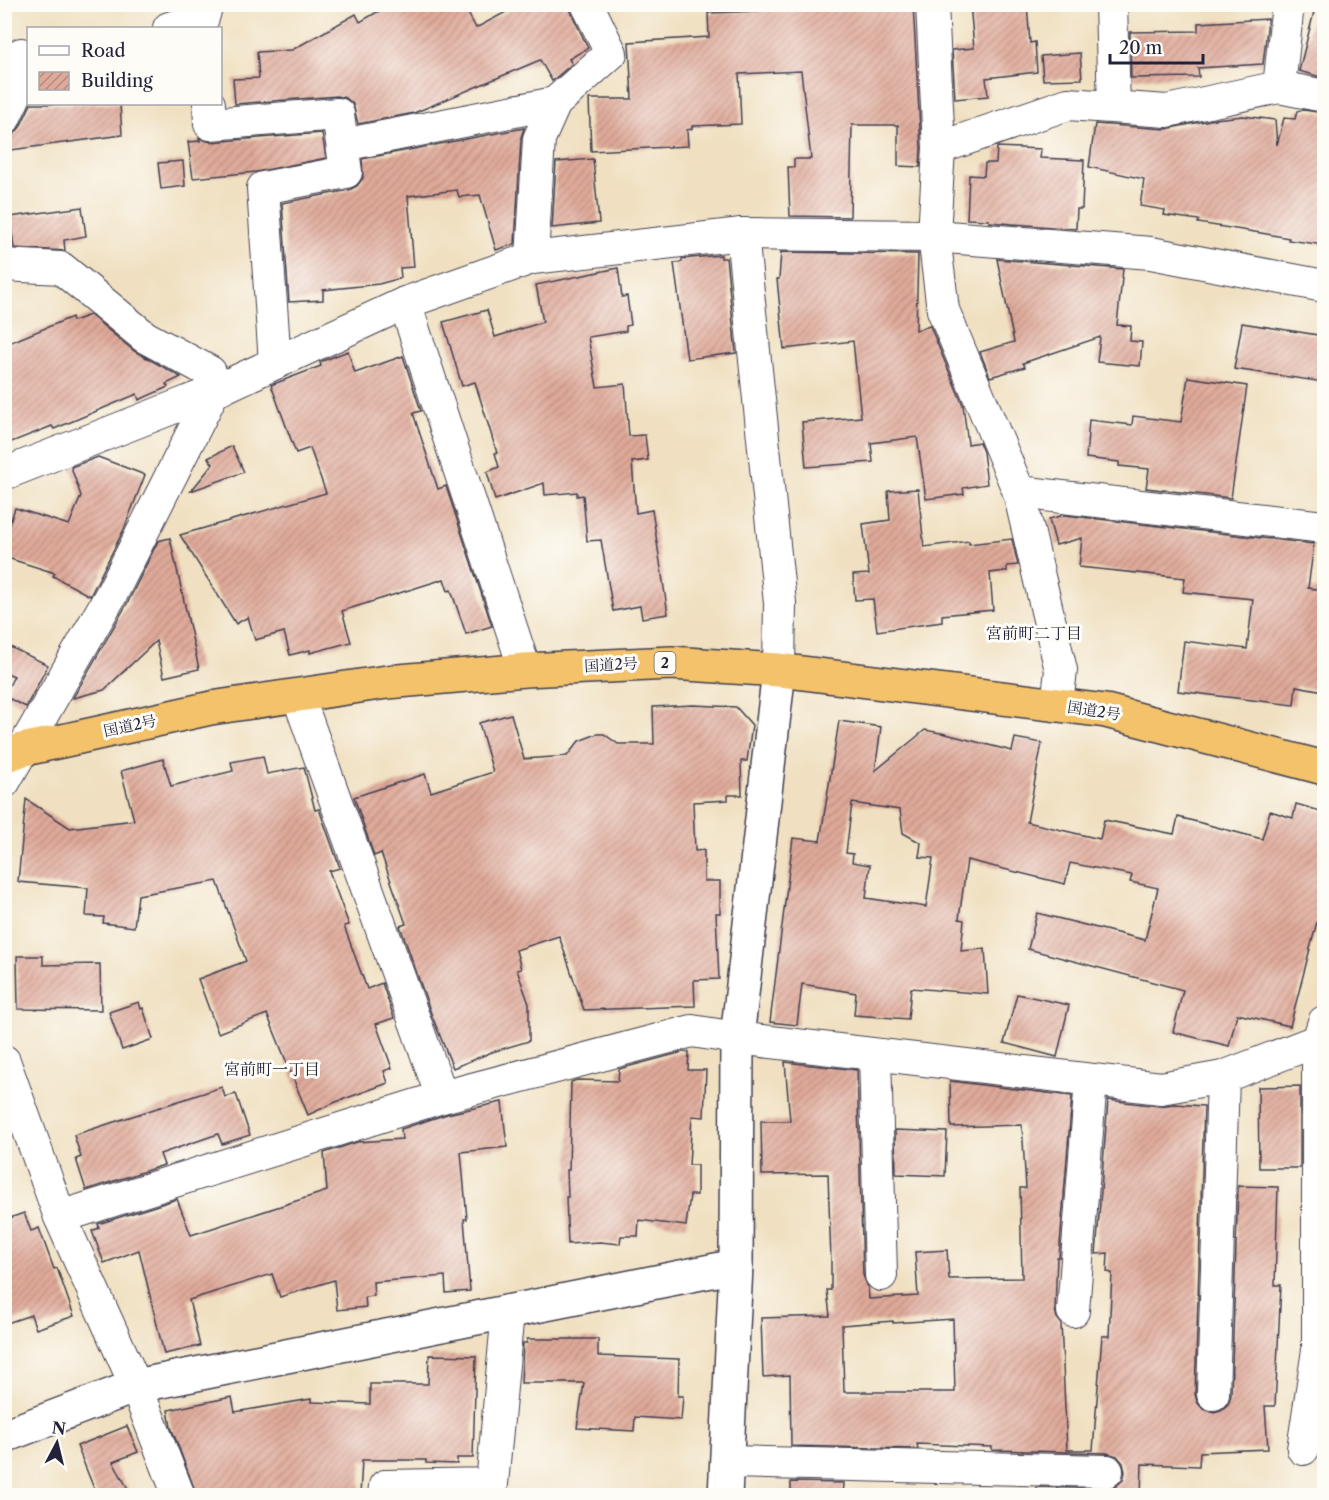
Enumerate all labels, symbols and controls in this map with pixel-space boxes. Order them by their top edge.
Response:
legend [27,27,222,105]
scale bar [1110,27,1203,65]
text: 20 m [1119,37,1163,59]
text: Road [81,40,126,62]
text: Building [81,70,153,92]
district label: 宮前町二丁目 [986,623,1082,643]
road number: 2 [654,652,676,674]
street label: 国道2号 [584,654,638,675]
street label: 国道2号 [1066,697,1122,724]
street label: 国道2号 [102,711,158,740]
district label: 宮前町一丁目 [224,1059,320,1079]
north arrow [27,1413,87,1473]
text: N [51,1417,67,1439]

